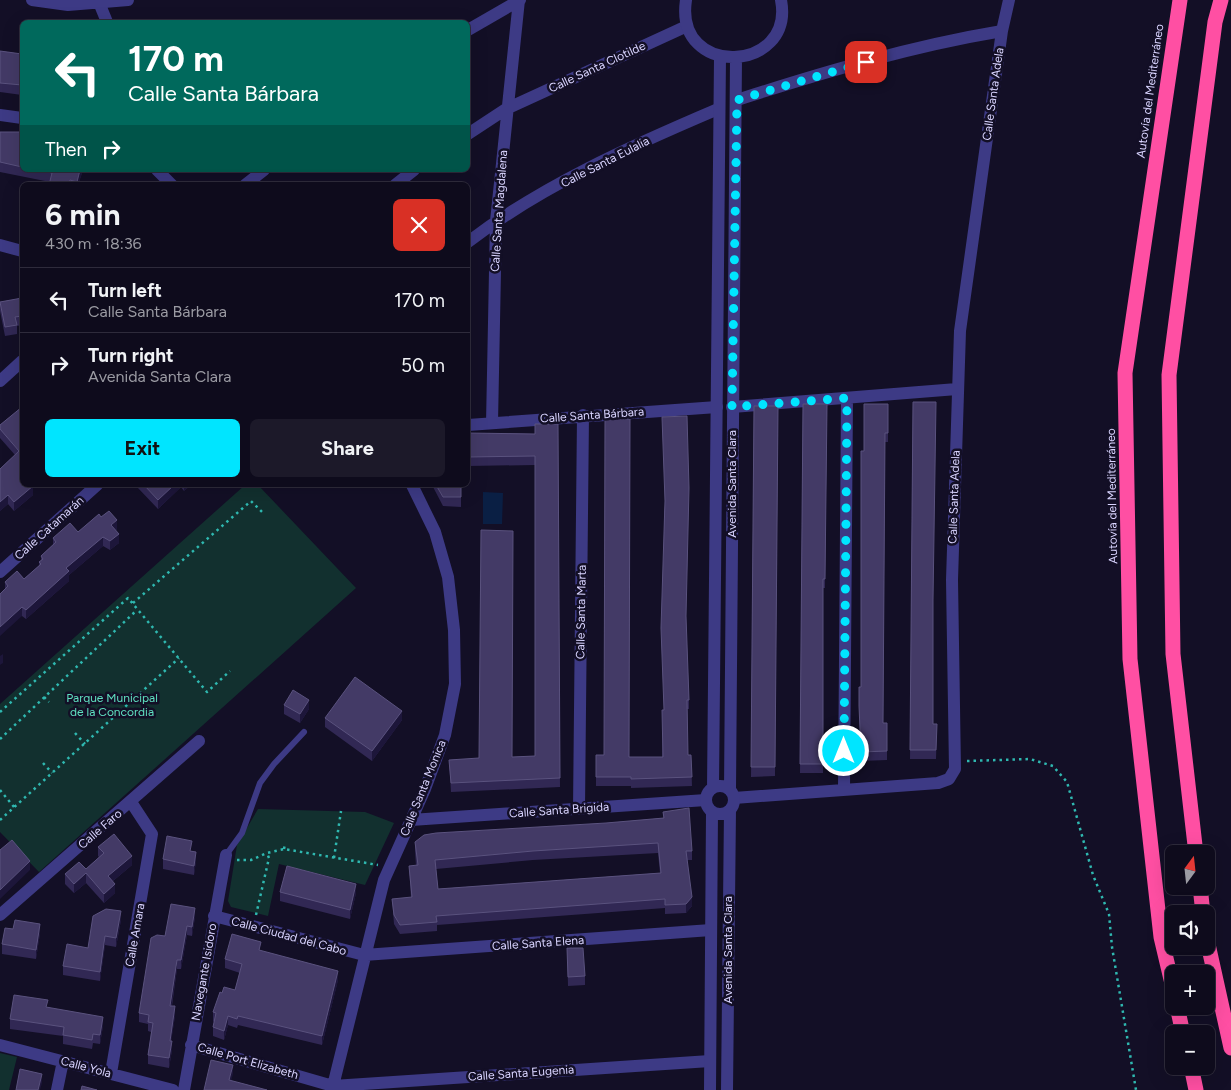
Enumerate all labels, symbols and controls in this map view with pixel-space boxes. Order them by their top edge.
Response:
street label: Autovía del Mediterráneo [1134,23,1166,159]
text: 170 m [128,38,224,80]
street label: Calle Santa Clotilde [546,38,648,96]
icon: left [45,40,110,105]
pin [845,41,887,83]
street label: Calle Santa Adela [980,47,1006,141]
icon: arrive [852,48,880,76]
text: Calle Santa Bárbara [128,80,319,107]
street label: Calle Santa Eulalia [558,134,652,190]
icon: right [97,135,125,163]
text: Then [45,138,87,161]
street label: Calle Santa Magdalena [488,150,510,272]
text: 6 min [45,196,121,233]
button: close [393,199,445,251]
text: 430 m · 18:36 [45,234,142,253]
text: Turn left [88,279,162,302]
icon: left [45,286,73,314]
text: 170 m [394,289,445,312]
text: Calle Santa Bárbara [88,302,227,321]
text: Turn right [88,344,174,367]
icon: right [45,351,73,379]
text: 50 m [401,354,445,377]
text: Avenida Santa Clara [88,367,231,386]
street label: Calle Santa Bárbara [540,404,644,426]
button: Exit [45,419,240,477]
button: Share [250,419,445,477]
street label: Autovía del Mediterráneo [1104,428,1120,564]
street label: Avenida Santa Clara [725,430,739,538]
street label: Calle Santa Adela [945,450,963,544]
street label: Calle Catamarán [12,493,87,563]
street label: Calle Santa Marta [573,565,589,659]
park label: Parque Municipal de la Concordia [66,691,158,719]
position arrow [817,724,869,776]
street label: Calle Santa Monica [397,738,449,838]
street label: Calle Santa Brigida [508,800,610,820]
street label: Calle Faro [75,806,125,852]
north arrow [1165,845,1215,895]
map controls [1165,845,1215,1075]
street label: Avenida Santa Clara [721,896,735,1004]
street label: Calle Amara [123,902,147,968]
button: sound [1165,905,1215,955]
street label: Calle Ciudad del Cabo [230,914,348,958]
street label: Navegante Isidoro [189,922,219,1022]
street label: Calle Santa Elena [491,933,585,953]
button: + [1165,965,1215,1015]
button: − [1165,1025,1215,1075]
street label: Calle Port Elizabeth [196,1040,300,1082]
street label: Calle Yola [59,1054,113,1080]
street label: Calle Santa Eugenia [467,1062,575,1084]

